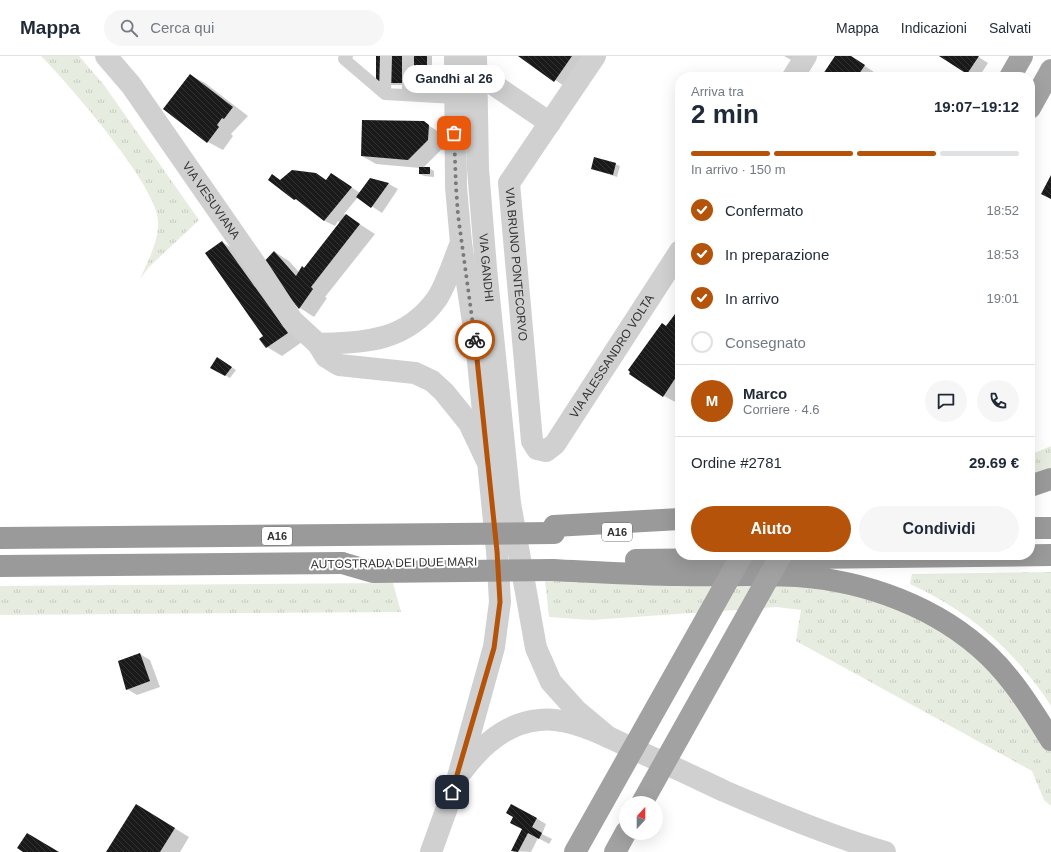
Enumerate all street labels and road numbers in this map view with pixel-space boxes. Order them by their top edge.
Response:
street label: VIA VESUVIANA [180,159,243,242]
street label: VIA BRUNO PONTECORVO [502,187,530,342]
street label: VIA GANDHI [476,233,496,303]
street label: VIA ALESSANDRO VOLTA [567,292,657,421]
road number: A16 [602,523,632,541]
road number: A16 [262,527,292,545]
street label: AUTOSTRADA DEI DUE MARI [311,555,477,571]

